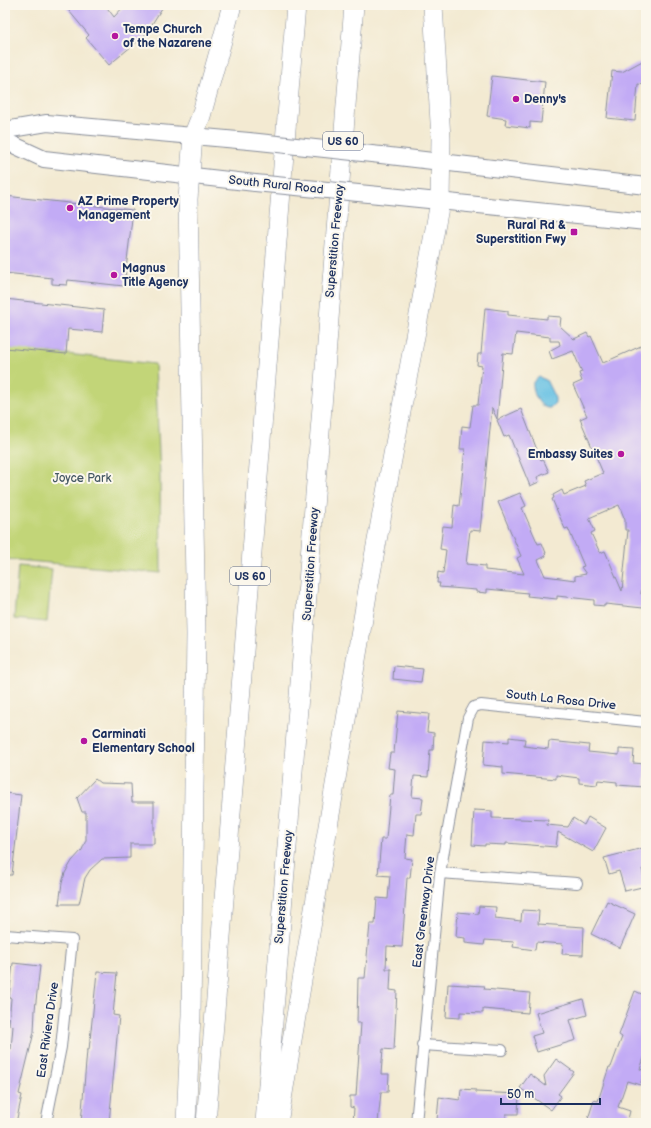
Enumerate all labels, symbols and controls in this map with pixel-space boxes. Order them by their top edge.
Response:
place label: Tempe Church of the Nazarene [123,22,212,51]
marker: Tempe Church of the Nazarene [110,31,120,41]
place label: Denny's [524,92,566,107]
marker: Denny's [511,94,521,104]
road number: US 60 [323,132,363,150]
street label: South Rural Road [228,173,324,197]
street label: Superstition Freeway [323,183,347,298]
place label: AZ Prime Property Management [77,194,179,223]
marker: AZ Prime Property Management [65,203,75,213]
place label: Rural Rd & Superstition Fwy [476,218,566,247]
marker: Rural Rd & Superstition Fwy [569,227,579,237]
place label: Magnus Title Agency [122,261,189,290]
marker: Magnus Title Agency [109,270,119,280]
place label: Embassy Suites [528,447,613,462]
marker: Embassy Suites [616,449,626,459]
park label: Joyce Park [53,471,111,486]
street label: Superstition Freeway [300,506,322,621]
road number: US 60 [230,567,270,585]
street label: South La Rosa Drive [505,687,617,713]
place label: Carminati Elementary School [92,727,195,756]
marker: Carminati Elementary School [79,736,89,746]
street label: Superstition Freeway [272,829,296,944]
street label: East Greenway Drive [410,855,438,969]
street label: East Riviera Drive [34,981,62,1079]
scale bar [501,1080,600,1106]
text: 50 m [507,1087,534,1102]

